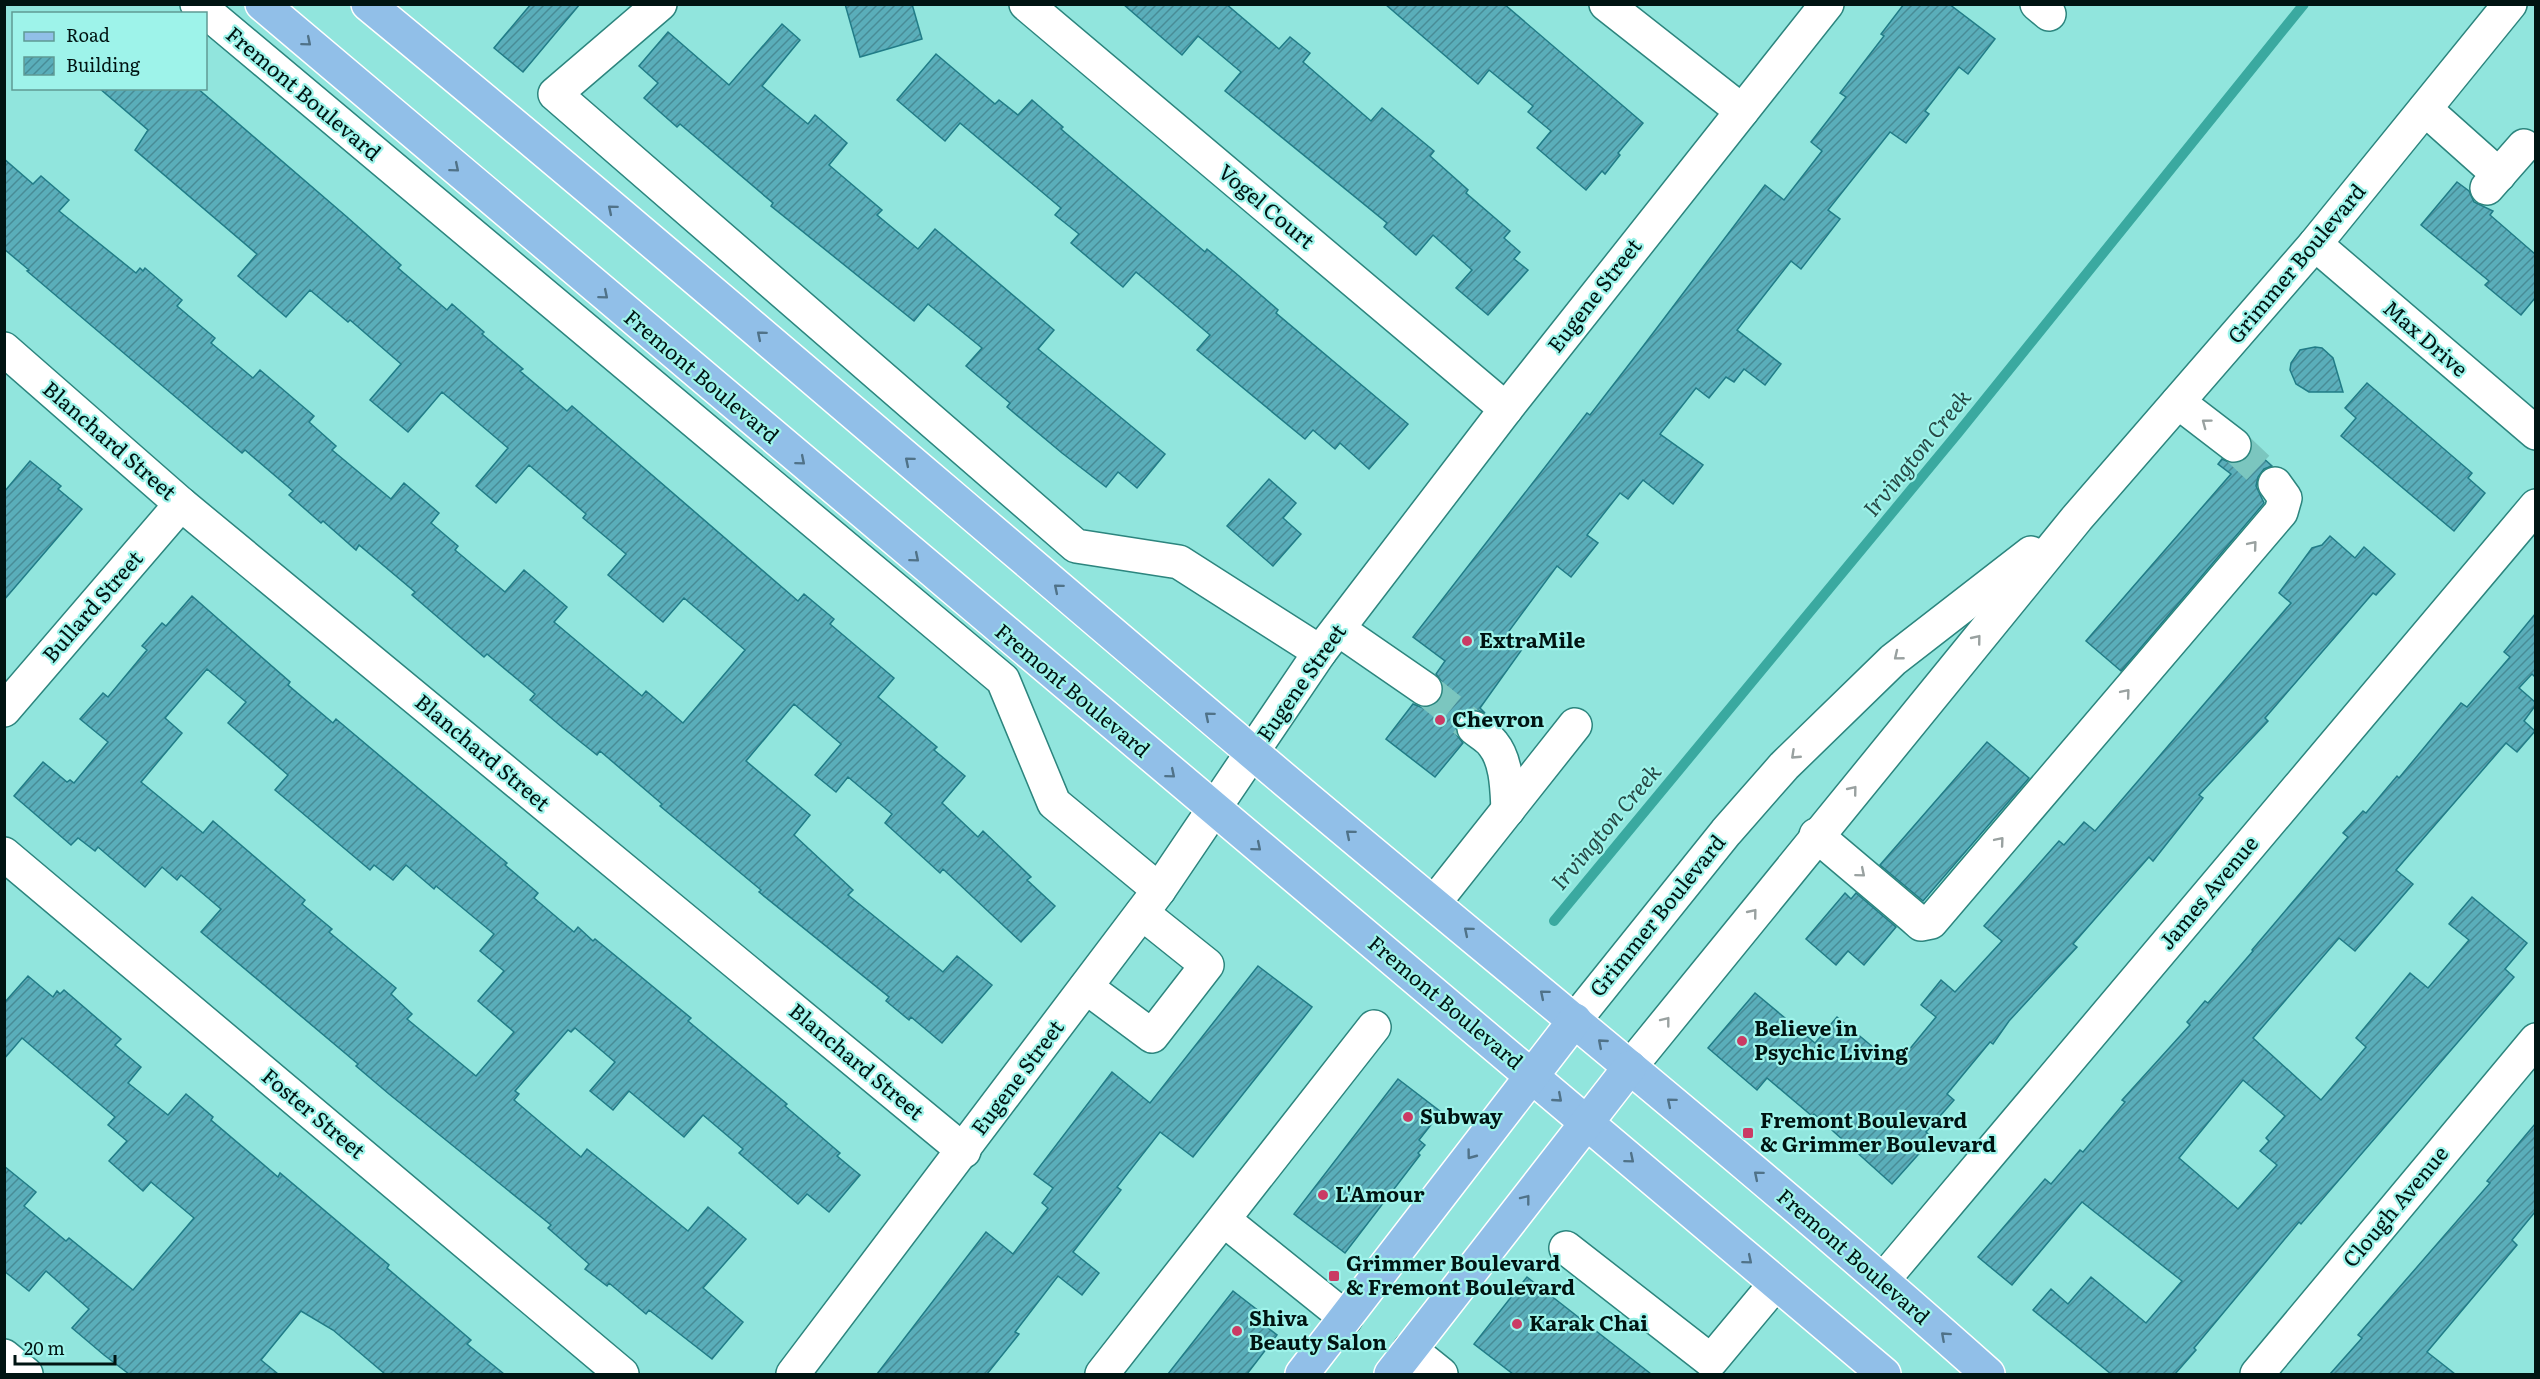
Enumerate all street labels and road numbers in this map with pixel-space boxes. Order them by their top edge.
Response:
street label: Fremont Boulevard [220,18,389,166]
street label: Vogel Court [1213,155,1323,255]
street label: Grimmer Boulevard [2219,176,2371,349]
street label: Eugene Street [1539,230,1648,358]
street label: Max Drive [2378,292,2476,383]
street label: Fremont Boulevard [618,301,787,449]
street label: Blanchard Street [37,372,185,506]
street label: Bullard Street [34,542,149,668]
street label: Fremont Boulevard [989,615,1158,763]
street label: Eugene Street [1248,616,1352,747]
street label: Blanchard Street [409,685,558,817]
street label: Grimmer Boulevard [1581,827,1731,1002]
street label: James Avenue [2150,828,2264,955]
street label: Fremont Boulevard [1362,927,1531,1075]
street label: Blanchard Street [783,994,932,1126]
street label: Eugene Street [962,1012,1070,1141]
street label: Foster Street [256,1060,373,1165]
street label: Clough Avenue [2334,1138,2454,1273]
street label: Fremont Boulevard [1771,1180,1938,1330]

